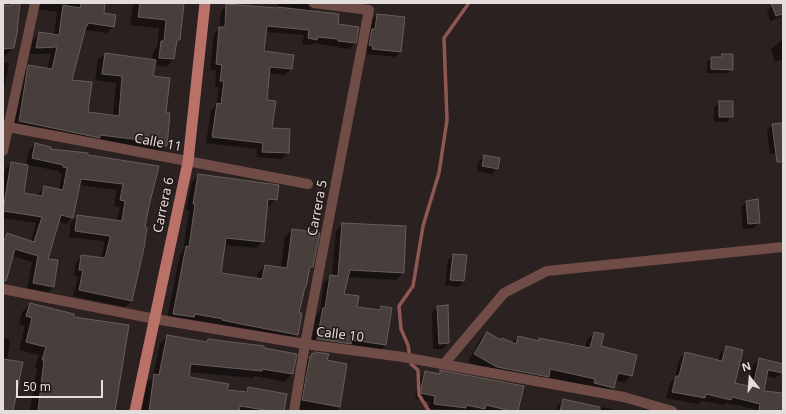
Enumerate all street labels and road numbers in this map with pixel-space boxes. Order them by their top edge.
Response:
street label: Calle 11 [133,131,183,155]
street label: Carrera 6 [150,176,178,234]
street label: Carrera 5 [305,179,331,237]
street label: Calle 10 [315,324,365,346]

